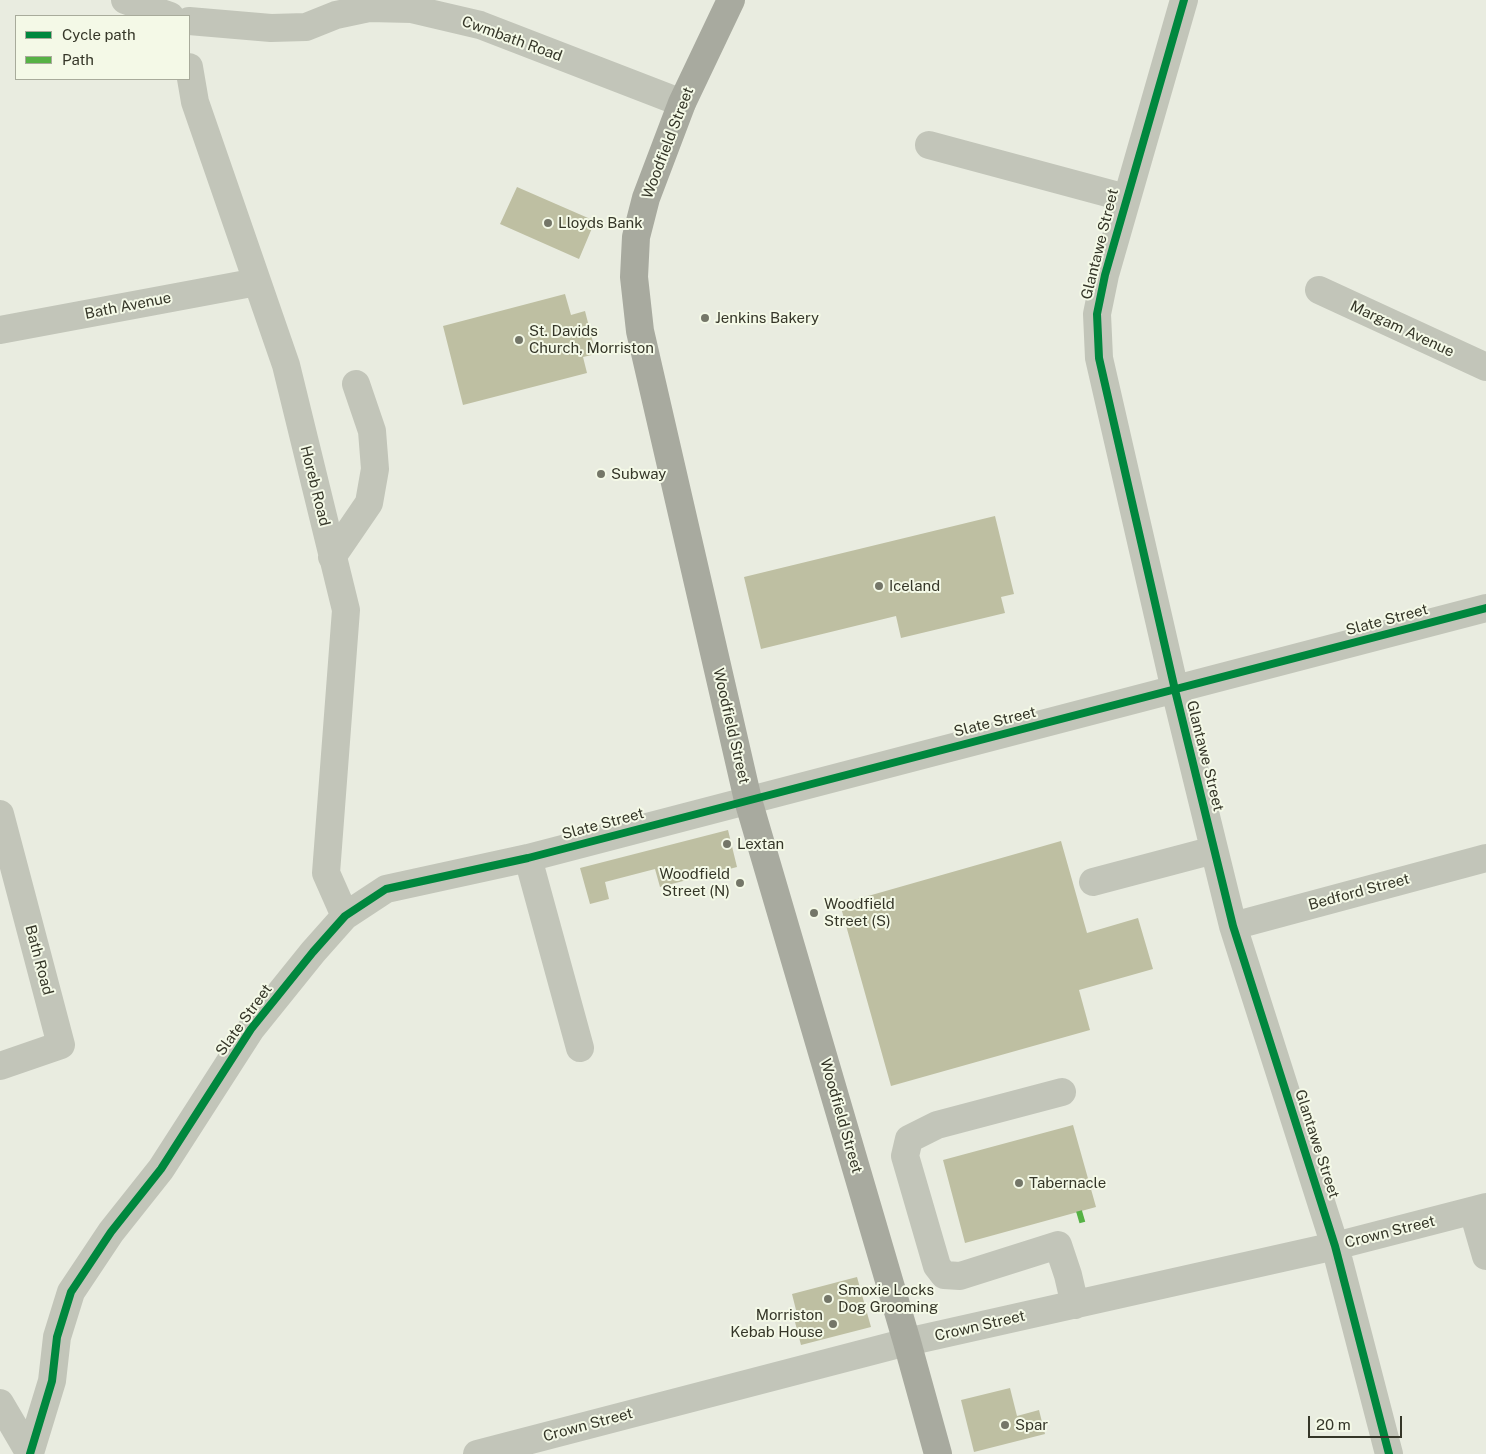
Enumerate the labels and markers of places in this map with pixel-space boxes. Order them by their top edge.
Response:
place label: Lloyds Bank [558,214,643,232]
marker: Lloyds Bank [542,217,554,229]
place label: Jenkins Bakery [715,309,819,327]
marker: Jenkins Bakery [699,312,711,324]
place label: St. Davids Church, Morriston [529,322,654,357]
marker: St. Davids Church, Morriston [513,334,525,346]
place label: Subway [611,465,666,483]
marker: Subway [595,468,607,480]
place label: Iceland [889,577,940,595]
marker: Iceland [873,580,885,592]
place label: Lextan [737,835,784,853]
marker: Lextan [721,838,733,850]
place label: Woodfield Street (N) [659,865,730,900]
marker: Woodfield Street (N) [734,877,746,889]
place label: Woodfield Street (S) [824,895,895,930]
marker: Woodfield Street (S) [808,907,820,919]
place label: Tabernacle [1029,1174,1106,1192]
marker: Tabernacle [1013,1177,1025,1189]
place label: Smoxie Locks Dog Grooming [838,1281,938,1316]
marker: Smoxie Locks Dog Grooming [822,1293,834,1305]
place label: Morriston Kebab House [730,1306,823,1341]
marker: Morriston Kebab House [827,1318,839,1330]
place label: Spar [1015,1416,1048,1434]
marker: Spar [999,1419,1011,1431]

